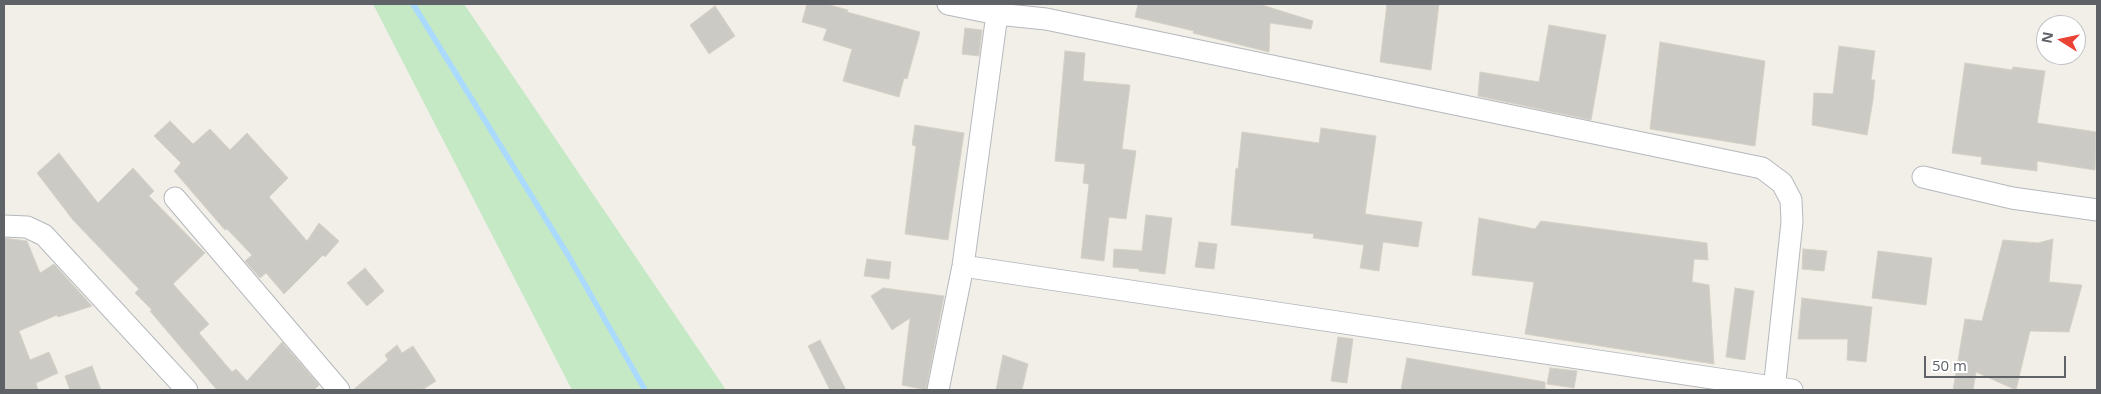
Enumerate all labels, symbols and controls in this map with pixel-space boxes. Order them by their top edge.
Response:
north arrow [2036,15,2086,65]
text: N [2036,30,2057,45]
scale bar [1926,346,2068,378]
text: 50 m [1932,355,1967,375]

